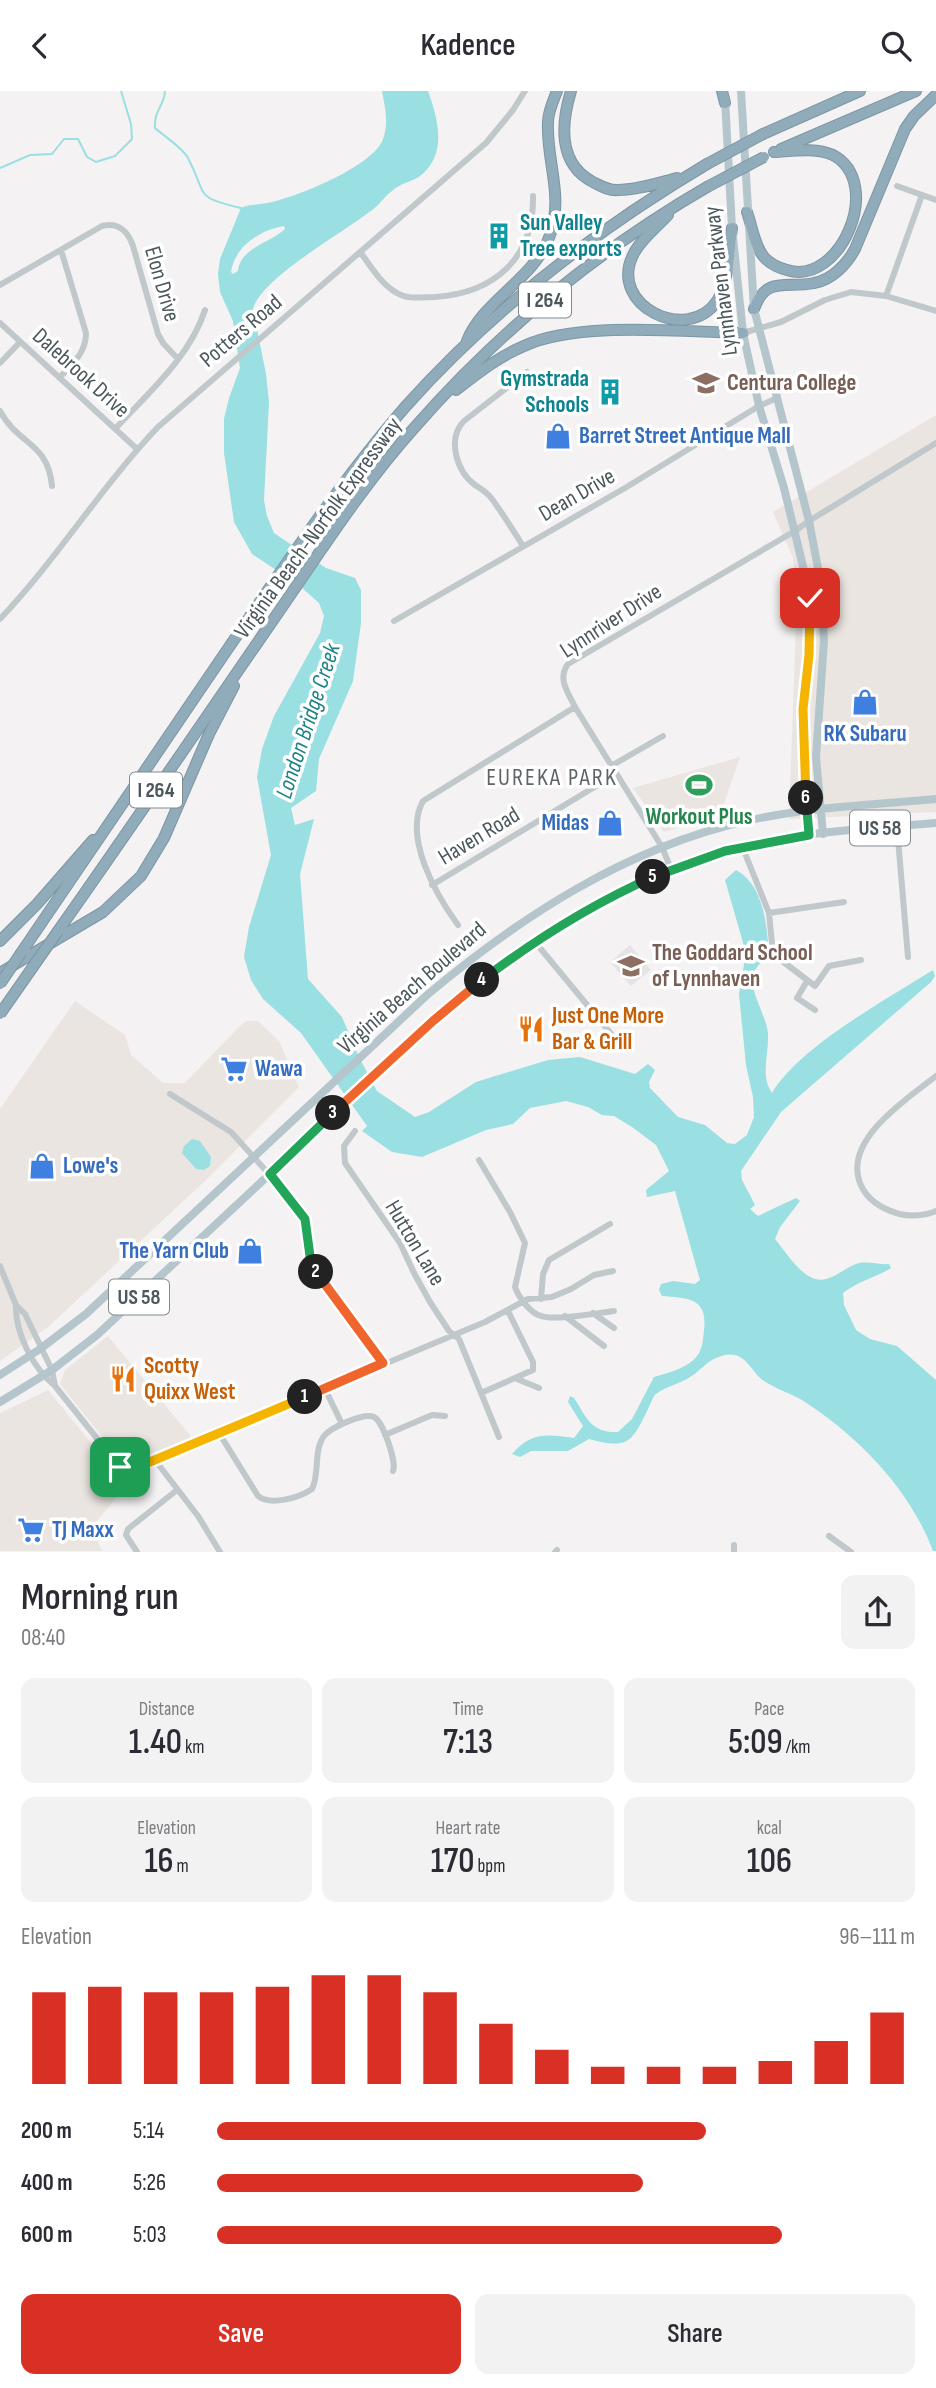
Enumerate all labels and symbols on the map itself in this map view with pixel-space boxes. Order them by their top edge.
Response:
street label: Lynnhaven Parkway [698,205,744,357]
place label: Sun Valley Tree exports [520,209,622,263]
building icon: Sun Valley Tree exports [484,221,514,251]
street label: Elon Drive [138,243,186,325]
road number: I 264 [519,283,571,318]
street label: Potters Road [194,289,288,373]
street label: Dalebrook Drive [27,322,135,424]
place label: Gymstrada Schools [500,365,589,419]
school or university icon: Centura College [691,368,721,398]
place label: Centura College [727,369,856,397]
building icon: Gymstrada Schools [595,377,625,407]
street label: Virginia Beach-Norfolk Expressway [228,412,408,644]
shop icon: Barret Street Antique Mall [543,421,573,451]
place label: Barret Street Antique Mall [579,422,791,450]
street label: Dean Drive [534,462,620,528]
pin [780,568,840,628]
street label: Lynnriver Drive [555,578,667,664]
water label: London Bridge Creek [269,639,347,802]
shop icon: RK Subaru [850,687,880,717]
place label: RK Subaru [823,720,907,748]
district label: EUREKA PARK [486,763,618,792]
sports icon: Workout Plus [684,770,714,800]
road number: I 264 [130,773,182,807]
pin: 6 [788,781,824,815]
street label: Haven Road [433,801,525,871]
place label: Workout Plus [645,803,753,831]
shop icon: Midas [595,808,625,838]
place label: Midas [542,809,589,837]
road number: US 58 [850,811,910,845]
pin: 5 [636,859,670,895]
street label: Virginia Beach Boulevard [332,916,492,1060]
place label: The Goddard School of Lynnhaven [652,939,813,993]
school or university icon: The Goddard School of Lynnhaven [616,951,646,981]
pin: 4 [464,963,500,997]
place label: Just One More Bar & Grill [551,1002,664,1056]
restaurant icon: Just One More Bar & Grill [516,1014,546,1044]
supermarket icon: Wawa [219,1054,249,1084]
place label: Wawa [255,1055,303,1083]
pin: 3 [316,1095,350,1131]
shop icon: Lowe's [27,1151,57,1181]
place label: Lowe's [63,1152,119,1180]
street label: Hutton Lane [379,1195,451,1291]
shop icon: The Yarn Club [235,1236,265,1266]
place label: The Yarn Club [119,1237,229,1265]
pin: 2 [298,1255,334,1289]
road number: US 58 [109,1279,169,1315]
place label: Scotty Quixx West [144,1352,236,1406]
restaurant icon: Scotty Quixx West [108,1364,138,1394]
pin: 1 [288,1379,322,1415]
pin [90,1437,150,1497]
supermarket icon: TJ Maxx [16,1515,46,1545]
place label: TJ Maxx [52,1516,114,1544]

